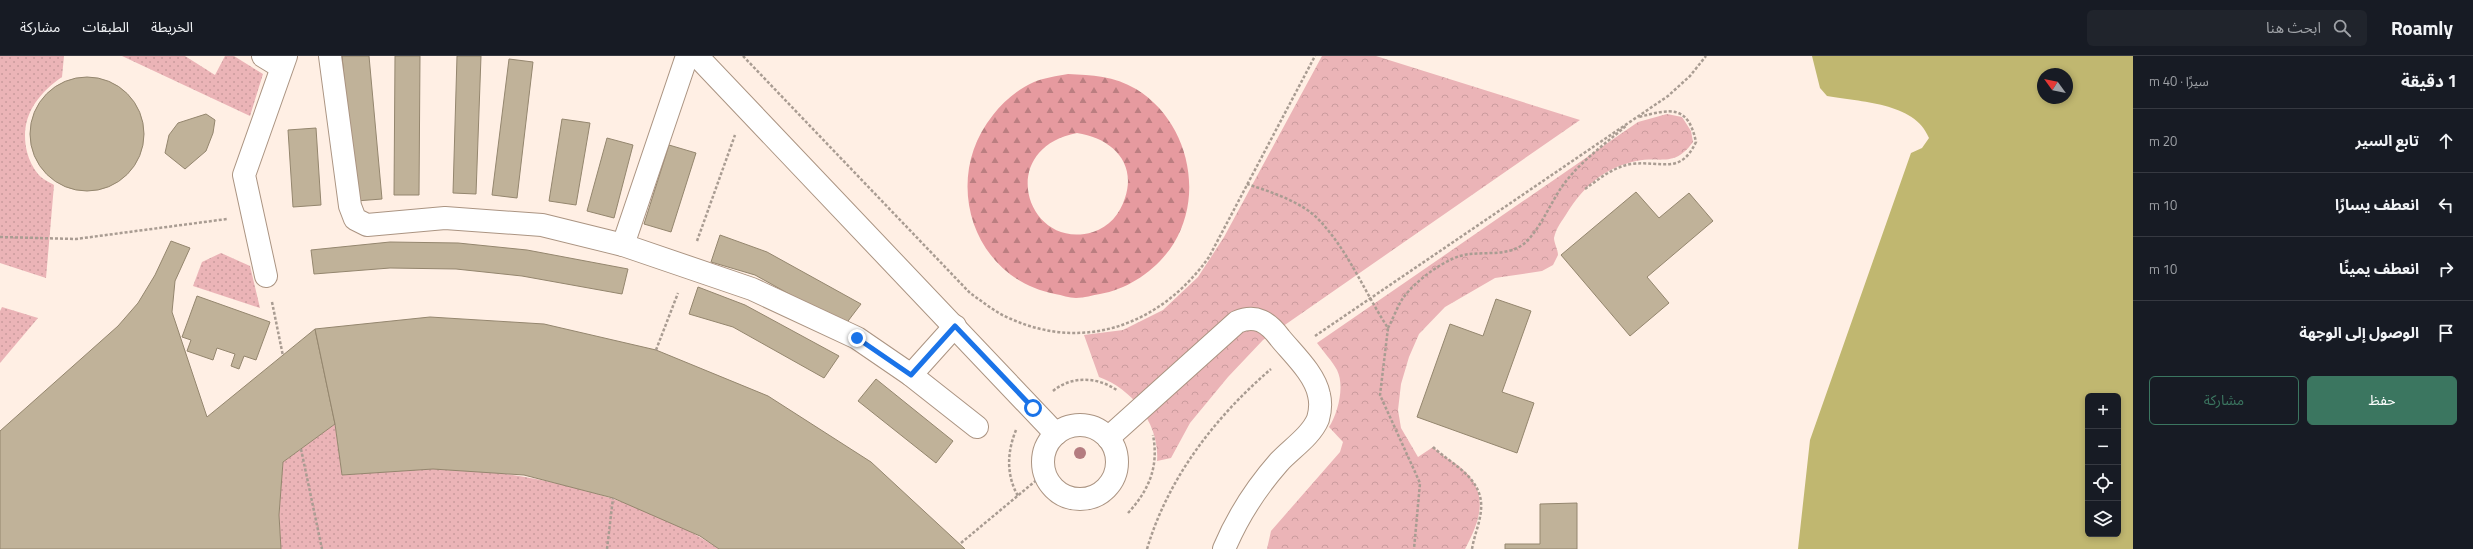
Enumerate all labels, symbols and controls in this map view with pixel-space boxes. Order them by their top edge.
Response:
search box [2087,10,2367,46]
text: Roamly [2391,13,2453,42]
text: مشاركة [20,16,60,37]
text: الطبقات [82,16,129,37]
text: الخريطة [151,16,193,37]
text: ابحث هنا [2266,16,2321,39]
icon: search [2331,17,2353,39]
north arrow [2037,68,2073,104]
text: 1 دقيقة [2401,68,2457,94]
text: سيرًا · 40 m [2149,71,2209,91]
text: تابع السير [2356,129,2419,152]
icon: ahead [2435,130,2457,152]
text: 20 m [2149,131,2177,151]
text: انعطف يسارًا [2335,193,2419,216]
icon: left [2435,194,2457,216]
text: 10 m [2149,195,2177,215]
text: انعطف يمينًا [2339,257,2419,280]
icon: right [2435,258,2457,280]
text: 10 m [2149,259,2177,279]
text: الوصول إلى الوجهة [2299,321,2419,344]
icon: arrive [2435,322,2457,344]
route end [848,329,866,347]
button: مشاركة [2149,376,2299,425]
button: حفظ [2307,376,2457,425]
map controls [2085,393,2121,537]
button: + [2085,393,2121,429]
route start [1024,399,1042,417]
button: − [2085,429,2121,465]
button: locate [2085,465,2121,501]
button: layers [2085,501,2121,537]

